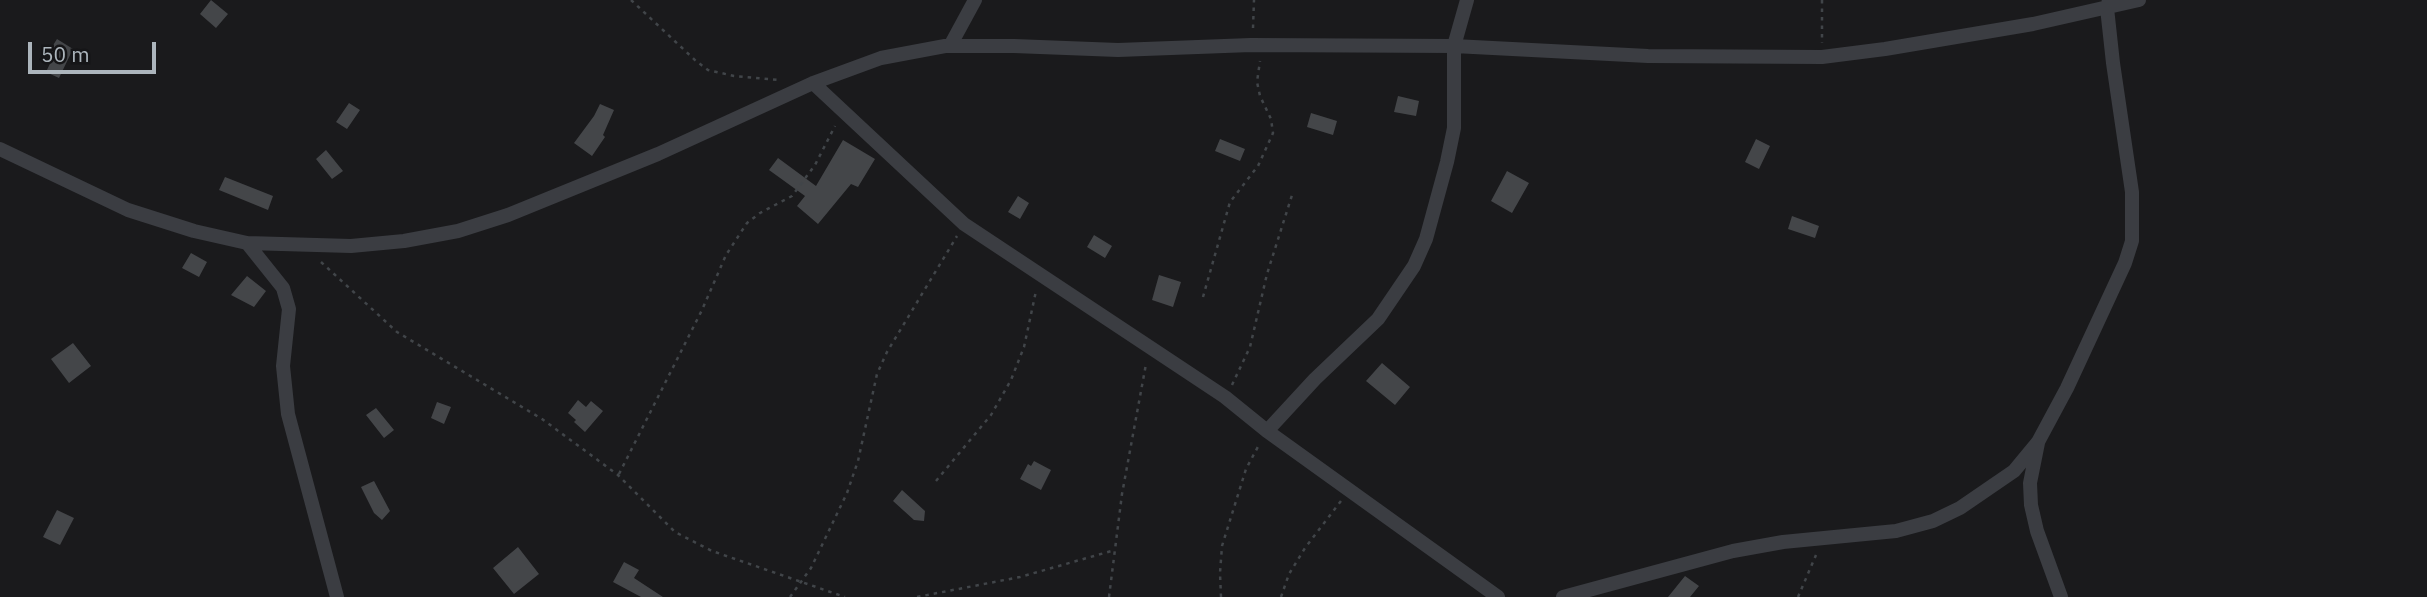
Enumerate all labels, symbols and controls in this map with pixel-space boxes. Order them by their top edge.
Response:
scale bar [32,28,159,72]
text: 50 m [41,40,90,68]

